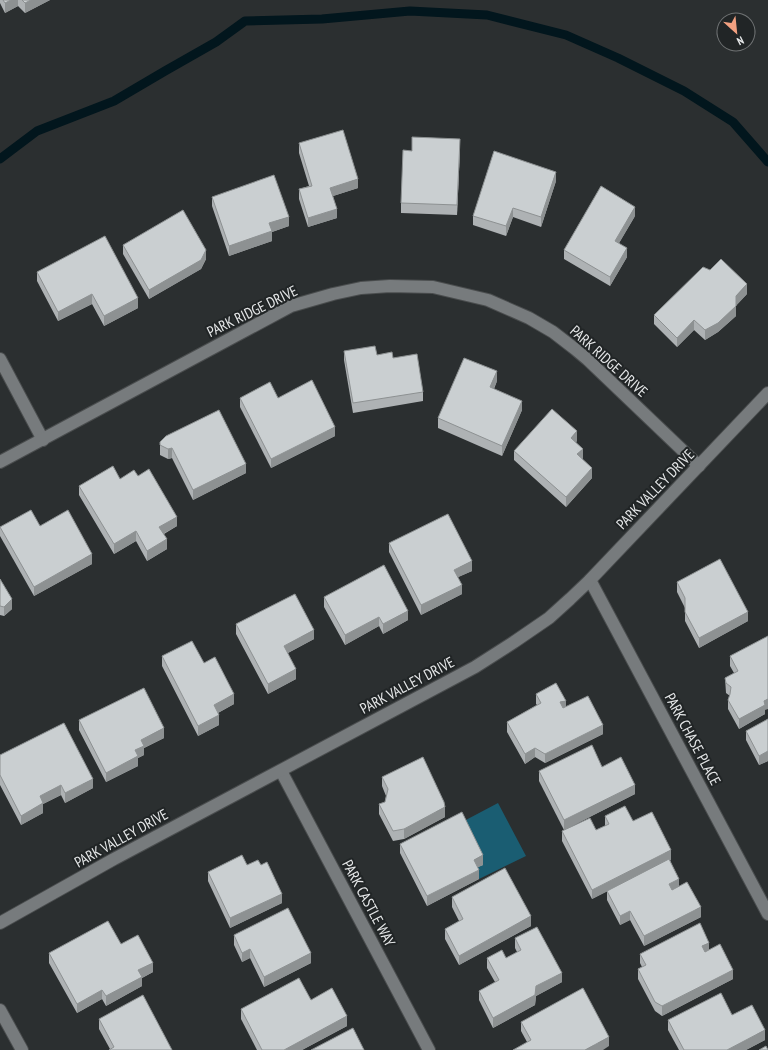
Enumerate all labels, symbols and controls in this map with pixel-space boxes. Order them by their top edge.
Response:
north arrow [716,12,756,52]
text: N [735,33,746,49]
street label: PARK RIDGE DRIVE [204,281,300,341]
street label: PARK RIDGE DRIVE [566,321,652,401]
street label: PARK VALLEY DRIVE [612,445,698,533]
street label: PARK VALLEY DRIVE [357,652,457,718]
street label: PARK CHASE PLACE [661,690,725,788]
street label: PARK VALLEY DRIVE [71,804,171,872]
street label: PARK CASTLE WAY [338,856,400,950]

